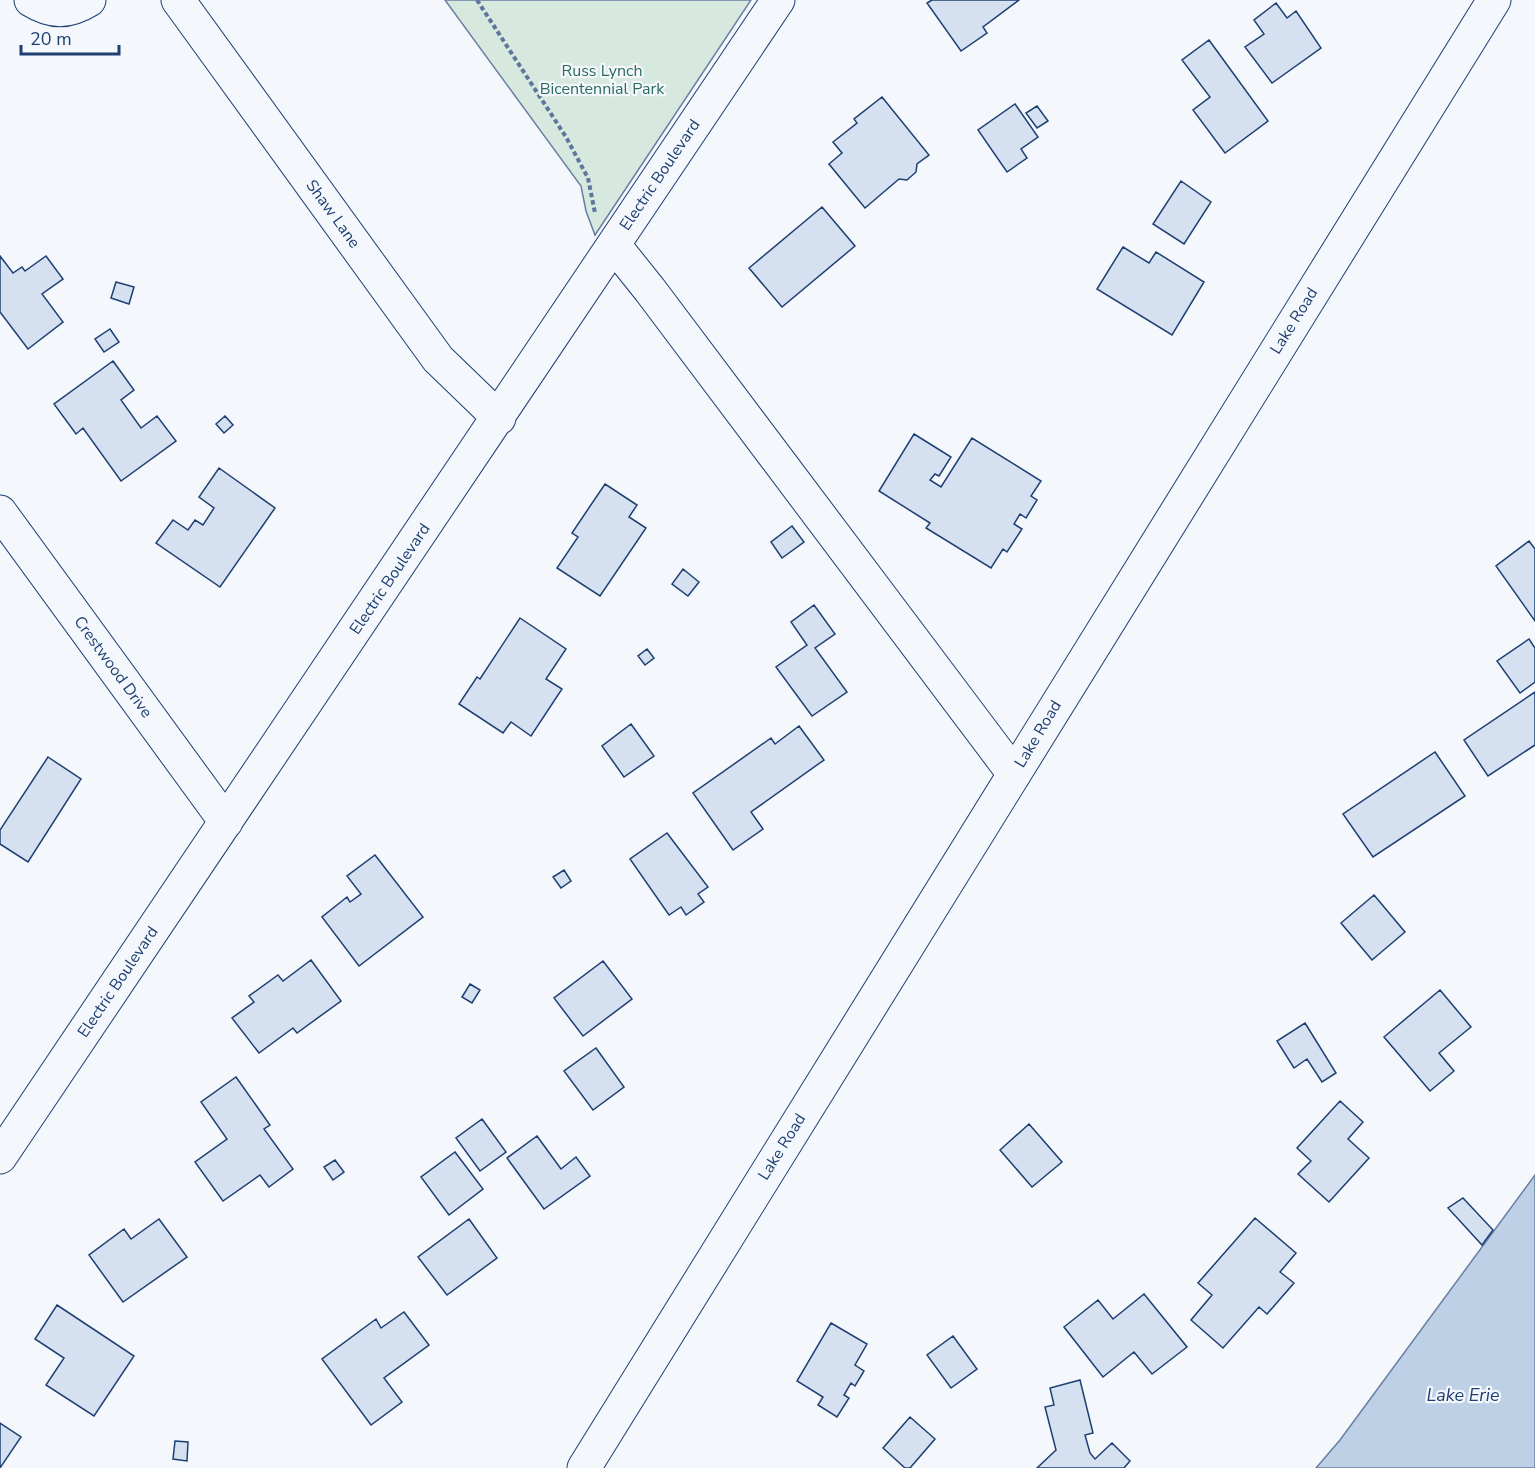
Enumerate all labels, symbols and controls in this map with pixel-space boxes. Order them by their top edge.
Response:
scale bar [21,18,118,56]
text: 20 m [30,27,72,51]
park label: Russ Lynch Bicentennial Park [540,60,665,100]
street label: Electric Boulevard [615,115,705,235]
street label: Shaw Lane [301,175,365,253]
street label: Lake Road [1265,283,1323,359]
street label: Electric Boulevard [345,519,435,639]
street label: Crestwood Drive [69,612,157,722]
street label: Lake Road [1009,696,1067,772]
street label: Electric Boulevard [73,922,163,1042]
street label: Lake Road [753,1109,811,1185]
water label: Lake Erie [1427,1383,1500,1407]

